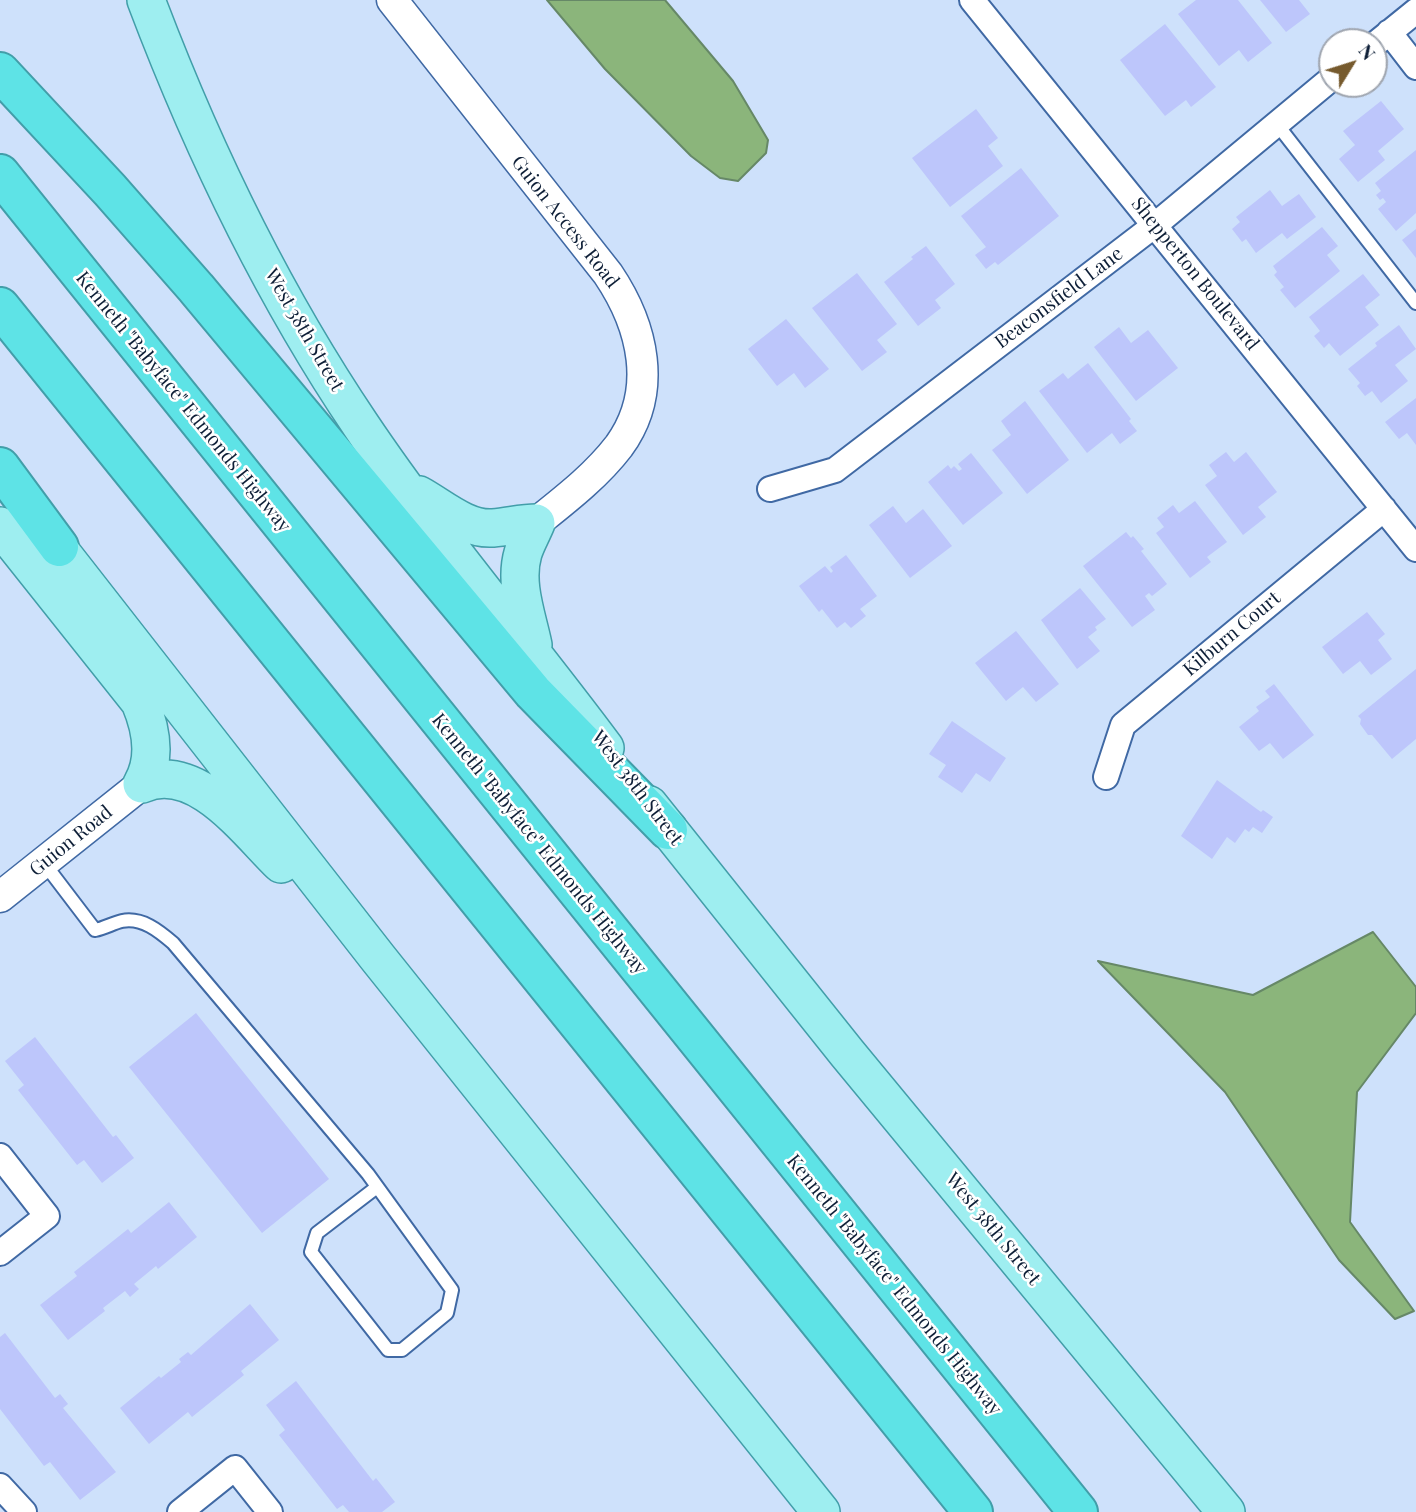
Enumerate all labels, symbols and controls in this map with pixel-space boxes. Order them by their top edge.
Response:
north arrow [1318,28,1388,98]
text: N [1354,38,1382,65]
street label: Guion Access Road [506,151,624,293]
street label: Shepperton Boulevard [1126,193,1264,355]
street label: Beaconsfield Lane [990,242,1128,354]
street label: West 38th Street [260,265,348,395]
street label: Kenneth "Babyface" Edmonds Highway [71,267,295,537]
street label: Kilburn Court [1179,587,1285,681]
street label: Kenneth "Babyface" Edmonds Highway [427,709,651,979]
street label: West 38th Street [587,726,687,850]
street label: Guion Road [25,801,117,881]
street label: Kenneth "Babyface" Edmonds Highway [782,1150,1006,1420]
street label: West 38th Street [941,1168,1045,1290]

